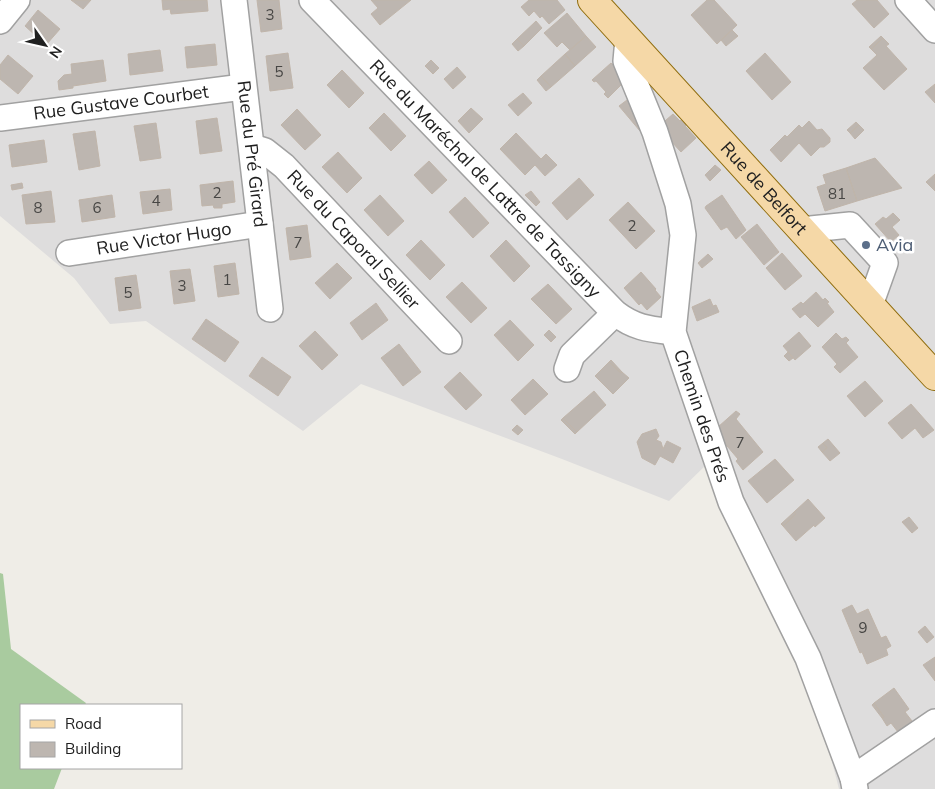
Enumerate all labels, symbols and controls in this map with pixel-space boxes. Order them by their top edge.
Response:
house number: 3 [265,5,275,24]
north arrow [20,20,70,70]
text: N [45,43,66,62]
street label: Rue du Maréchal de Lattre de Tassigny [365,55,606,303]
house number: 5 [274,62,284,81]
street label: Rue Gustave Courbet [32,79,210,125]
street label: Rue du Pré Girard [232,79,272,229]
street label: Rue de Belfort [716,137,813,240]
street label: Rue du Caporal Sellier [282,165,425,314]
house number: 2 [212,183,222,202]
house number: 81 [828,184,846,203]
house number: 4 [151,191,161,210]
house number: 8 [33,198,43,217]
house number: 6 [92,198,102,217]
house number: 2 [627,216,637,235]
street label: Rue Victor Hugo [95,217,233,260]
house number: 7 [293,233,303,252]
place label: Avia [876,233,913,256]
marker: Avia [860,239,872,251]
house number: 1 [222,270,232,289]
house number: 3 [177,276,187,295]
house number: 5 [123,283,133,302]
street label: Chemin des Prés [669,346,735,485]
house number: 7 [735,433,745,452]
house number: 9 [858,618,868,637]
legend [20,704,182,769]
text: Road [65,714,102,733]
text: Building [65,739,121,758]

